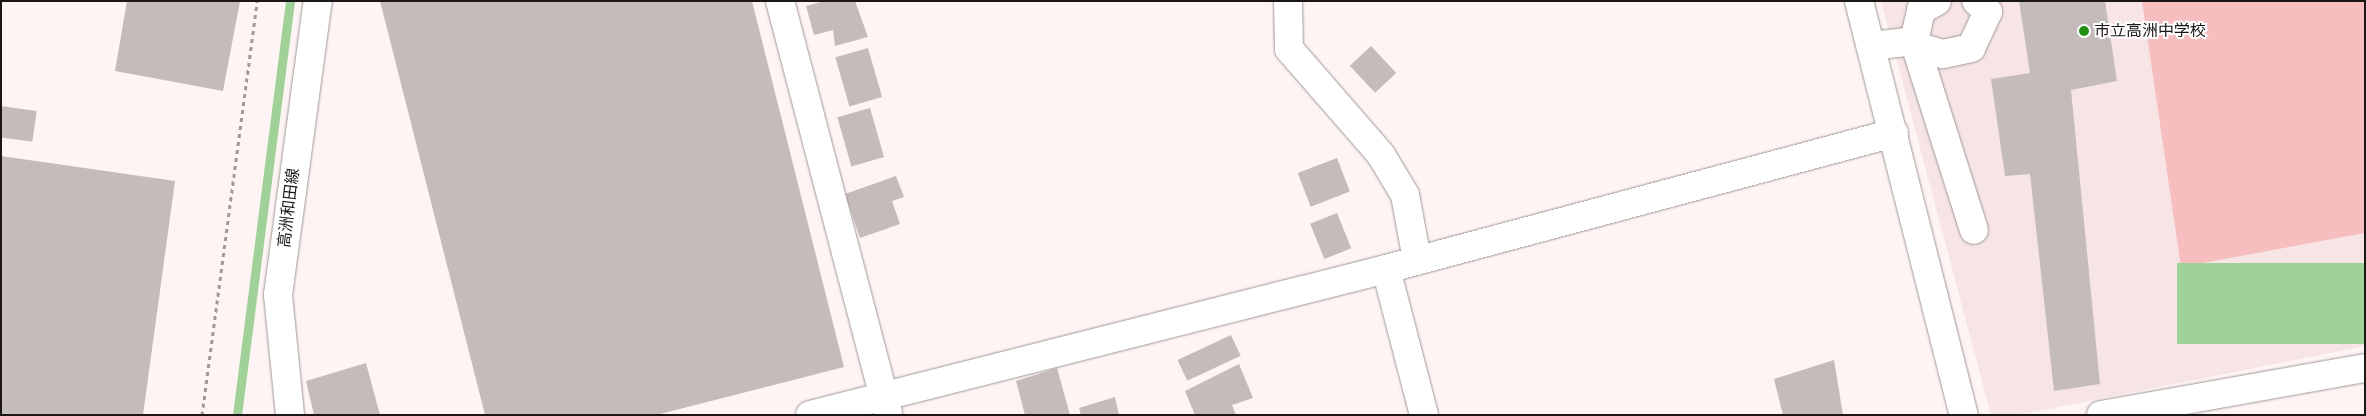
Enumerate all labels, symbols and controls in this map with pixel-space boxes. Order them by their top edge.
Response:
place label: 市立高洲中学校 [2094,21,2206,41]
marker: 市立高洲中学校 [2078,25,2090,37]
street label: 高洲和田線 [275,167,303,249]

